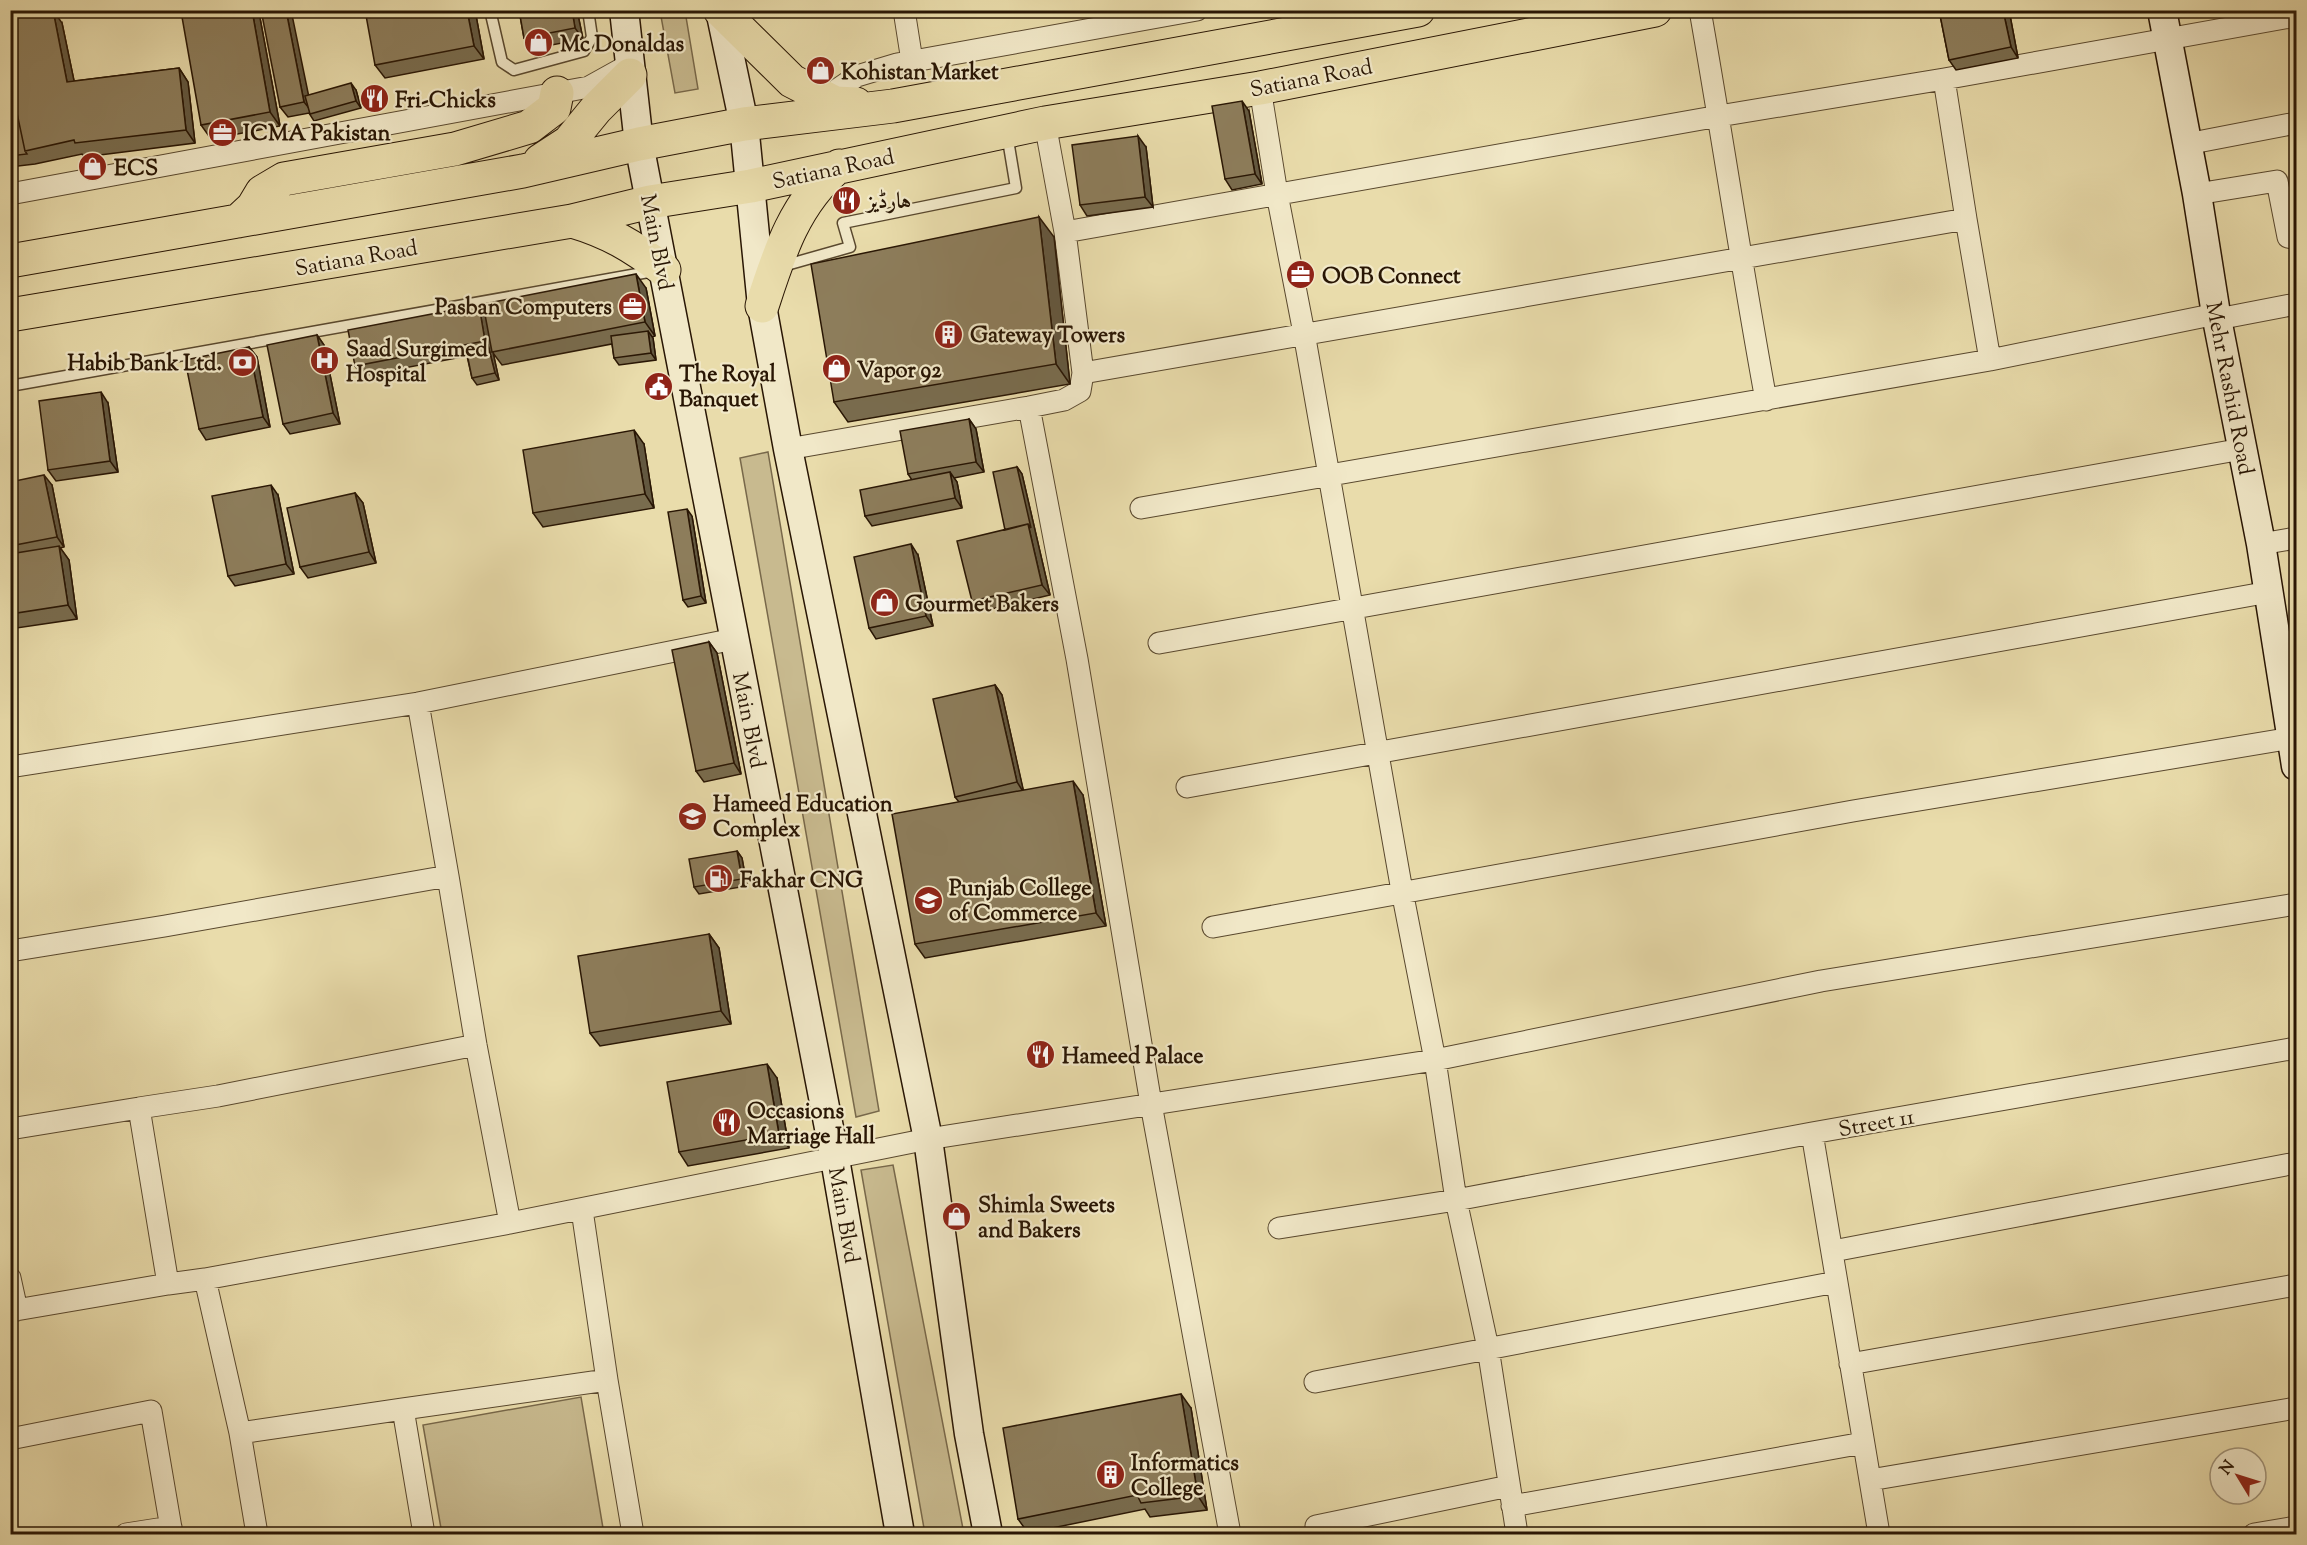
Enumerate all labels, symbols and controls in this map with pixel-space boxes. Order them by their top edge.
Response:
shop icon: Mc Donaldas [523,27,555,59]
place label: Mc Donaldas [560,30,685,62]
street label: Satiana Road [1248,52,1376,108]
shop icon: Kohistan Market [804,55,836,87]
place label: Kohistan Market [841,58,999,90]
restaurant icon: Fri-Chicks [358,83,390,115]
place label: Fri-Chicks [395,86,496,118]
office icon: ICMA Pakistan [206,116,238,148]
place label: ICMA Pakistan [243,119,391,151]
street label: Satiana Road [770,142,898,200]
shop icon: ECS [77,151,109,183]
place label: ECS [114,154,158,186]
restaurant icon: ہارڈیز [830,184,862,216]
place label: ہارڈیز [865,187,911,219]
street label: Main Blvd [630,192,680,293]
street label: Satiana Road [293,233,420,286]
office icon: OOB Connect [1285,259,1317,291]
place label: OOB Connect [1322,262,1461,294]
office icon: Pasban Computers [617,290,649,322]
place label: Pasban Computers [435,293,612,325]
street label: Mehr Rashid Road [2196,299,2261,478]
building icon: Gateway Towers [933,318,965,350]
place label: Gateway Towers [970,321,1126,353]
place label: Saad Surgimed Hospital [346,335,488,392]
hospital icon: Saad Surgimed Hospital [309,345,341,377]
bank icon: Habib Bank Ltd. [227,346,259,378]
place label: Habib Bank Ltd. [68,349,222,381]
shop icon: Vapor 92 [820,353,852,385]
place label: Vapor 92 [857,356,942,388]
place label: The Royal Banquet [679,360,777,417]
public building icon: The Royal Banquet [642,370,674,402]
shop icon: Gourmet Bakers [868,587,900,619]
place label: Gourmet Bakers [905,590,1059,622]
street label: Main Blvd [722,670,772,771]
place label: Hameed Education Complex [713,790,893,847]
school or university icon: Hameed Education Complex [676,800,708,832]
fuel station icon: Fakhar CNG [703,863,735,895]
place label: Fakhar CNG [740,866,863,898]
place label: Punjab College of Commerce [949,874,1091,931]
school or university icon: Punjab College of Commerce [912,884,944,916]
restaurant icon: Hameed Palace [1025,1039,1057,1071]
place label: Hameed Palace [1062,1042,1204,1074]
place label: Occasions Marriage Hall [747,1097,876,1154]
street label: Street 11 [1836,1102,1917,1147]
restaurant icon: Occasions Marriage Hall [710,1107,742,1139]
street label: Main Blvd [818,1165,866,1266]
place label: Shimla Sweets and Bakers [978,1191,1115,1248]
shop icon: Shimla Sweets and Bakers [941,1201,973,1233]
north arrow [2208,1446,2268,1506]
place label: Informatics College [1131,1449,1239,1506]
text: N [2215,1456,2241,1480]
building icon: Informatics College [1094,1459,1126,1491]

